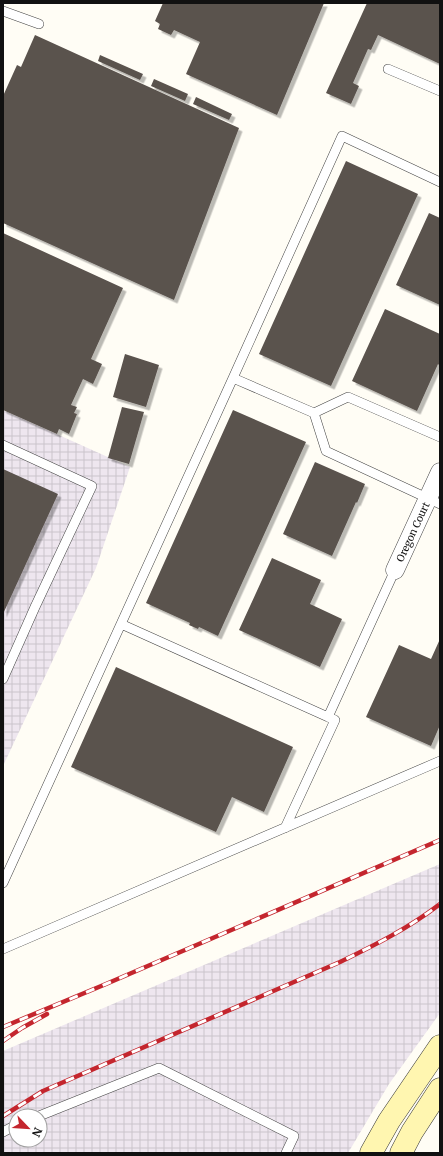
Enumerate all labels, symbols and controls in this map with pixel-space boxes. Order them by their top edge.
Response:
street label: Oregon Court [394,500,433,564]
north arrow [8,1108,48,1148]
text: N [29,1125,45,1139]

